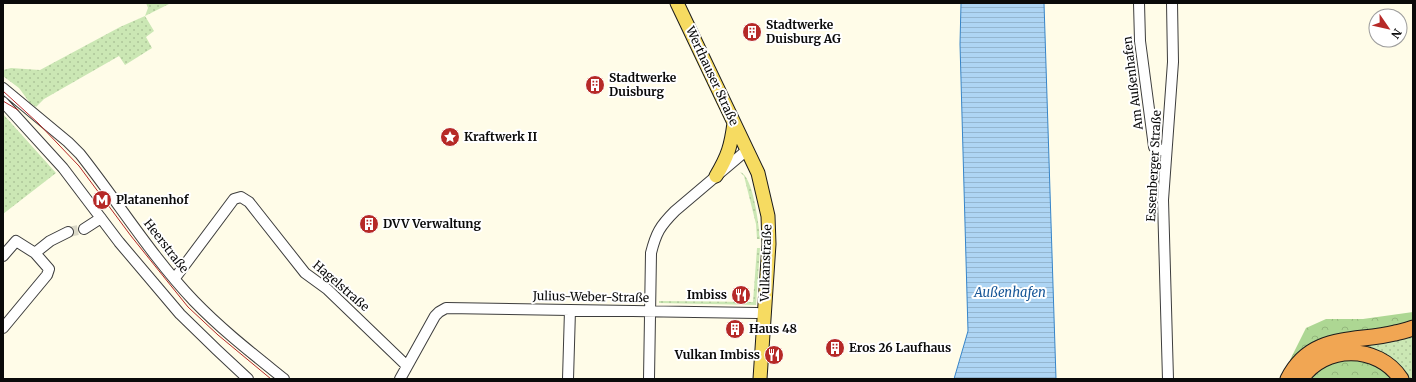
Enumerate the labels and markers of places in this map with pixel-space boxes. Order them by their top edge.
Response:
place label: Stadtwerke Duisburg AG [766,17,841,46]
building icon: Stadtwerke Duisburg AG [741,21,763,43]
place label: Stadtwerke Duisburg [609,70,677,99]
building icon: Stadtwerke Duisburg [584,74,606,96]
place icon: Kraftwerk II [439,126,461,148]
place label: Kraftwerk II [464,129,537,144]
metro station icon: Platanenhof [91,189,113,211]
place label: Platanenhof [116,192,190,207]
building icon: DVV Verwaltung [358,213,380,235]
place label: DVV Verwaltung [383,216,481,231]
restaurant icon: Imbiss [730,284,752,306]
place label: Imbiss [687,287,727,302]
building icon: Haus 48 [724,318,746,340]
place label: Haus 48 [749,321,797,336]
building icon: Eros 26 Laufhaus [824,337,846,359]
place label: Eros 26 Laufhaus [849,340,951,355]
restaurant icon: Vulkan Imbiss [763,344,785,366]
place label: Vulkan Imbiss [674,347,760,362]

